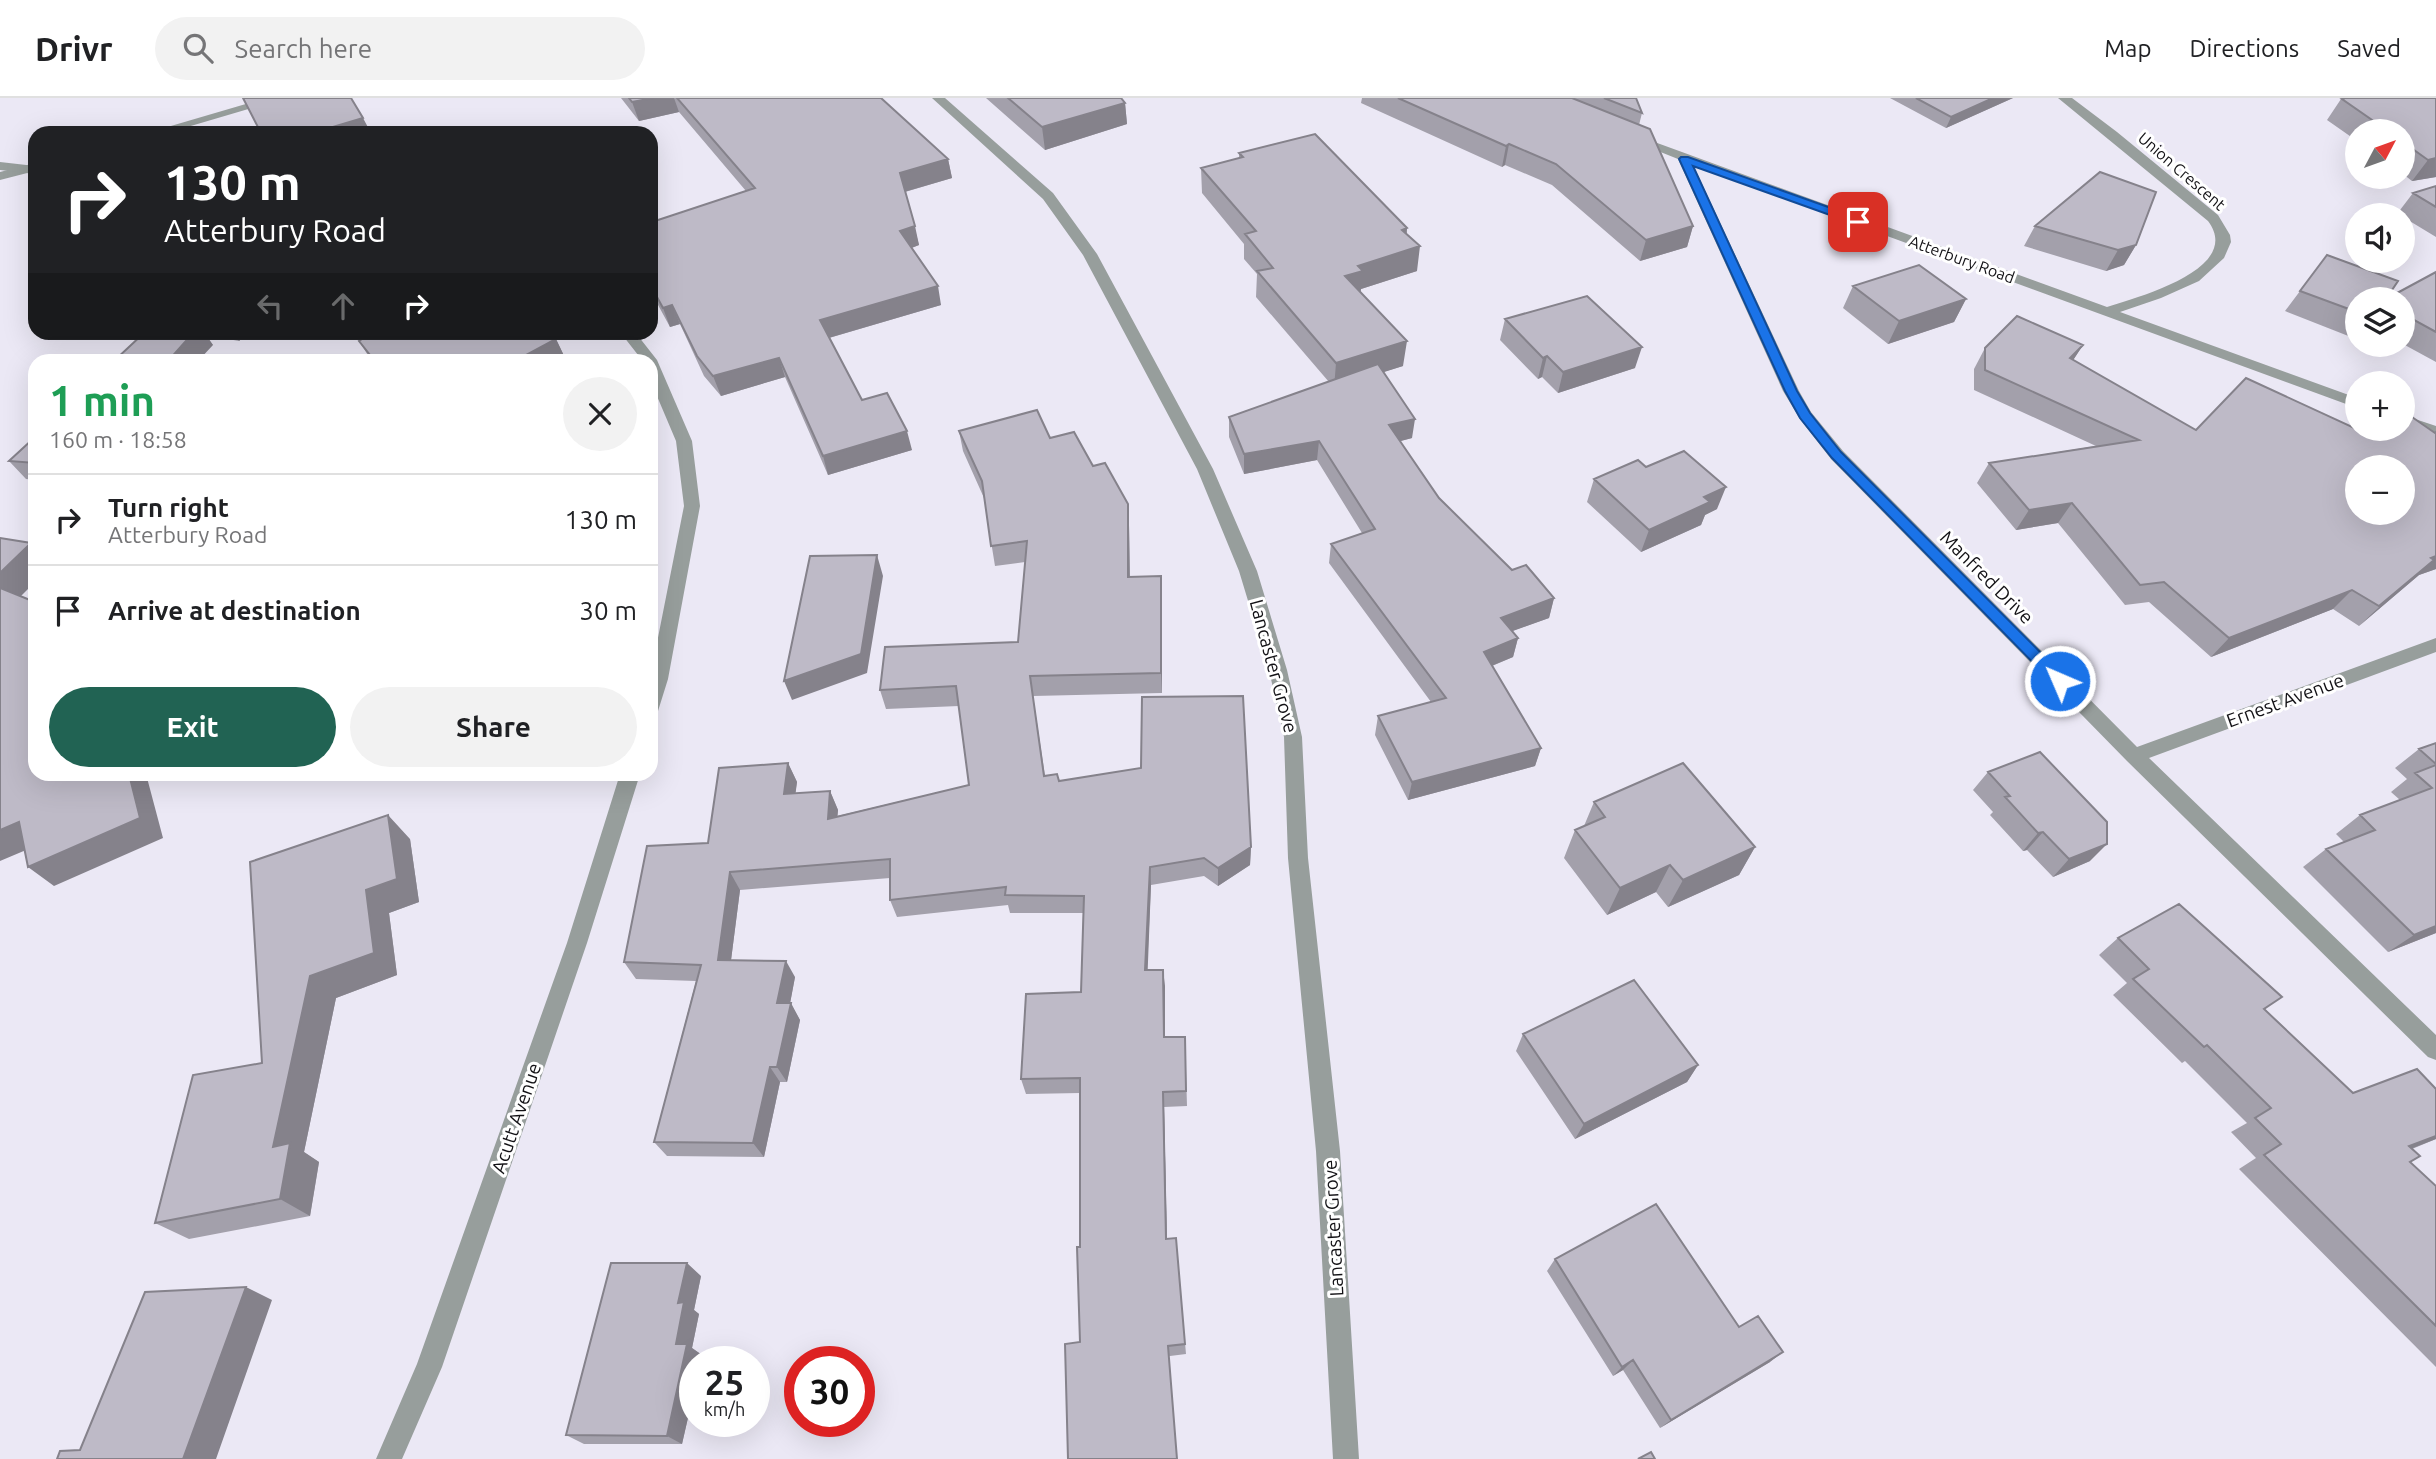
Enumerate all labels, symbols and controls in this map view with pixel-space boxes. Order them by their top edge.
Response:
search box [155,17,645,80]
icon: search [179,29,217,67]
text: Drivr [35,30,113,67]
text: Search here [235,34,372,63]
text: Map [2104,35,2151,62]
text: Directions [2189,35,2299,62]
text: Saved [2337,35,2401,62]
north arrow [2345,119,2415,189]
map controls [2345,119,2415,525]
street label: Union Crescent [2135,128,2230,214]
icon: right [49,154,140,245]
text: 130 m [164,154,301,209]
pin [1828,192,1888,252]
icon: arrive [1839,203,1877,241]
button: sound [2345,203,2415,273]
text: Atterbury Road [164,212,386,248]
street label: Atterbury Road [1907,232,2017,286]
icon: left [251,287,289,325]
icon: ahead [324,287,362,325]
icon: right [397,287,435,325]
button: layers [2345,287,2415,357]
button: + [2345,371,2415,441]
text: 1 min [49,377,155,424]
button: close [563,377,637,451]
text: 160 m · 18:58 [49,427,187,452]
button: − [2345,455,2415,525]
text: Turn right [108,493,229,522]
icon: right [49,501,87,539]
text: 130 m [565,505,637,534]
text: Atterbury Road [108,522,268,547]
street label: Manfred Drive [1936,526,2038,628]
icon: arrive [49,592,87,630]
text: Arrive at destination [108,596,361,625]
text: 30 m [579,596,637,625]
street label: Lancaster Grove [1246,597,1302,735]
position arrow [2023,644,2097,718]
street label: Ernest Avenue [2223,669,2347,731]
button: Exit [49,687,336,767]
button: Share [350,687,637,767]
street label: Acutt Avenue [487,1060,545,1176]
street label: Lancaster Grove [1318,1159,1348,1297]
speed limit sign: 30 [784,1346,875,1437]
text: 25 [705,1362,744,1402]
text: km/h [704,1399,745,1419]

